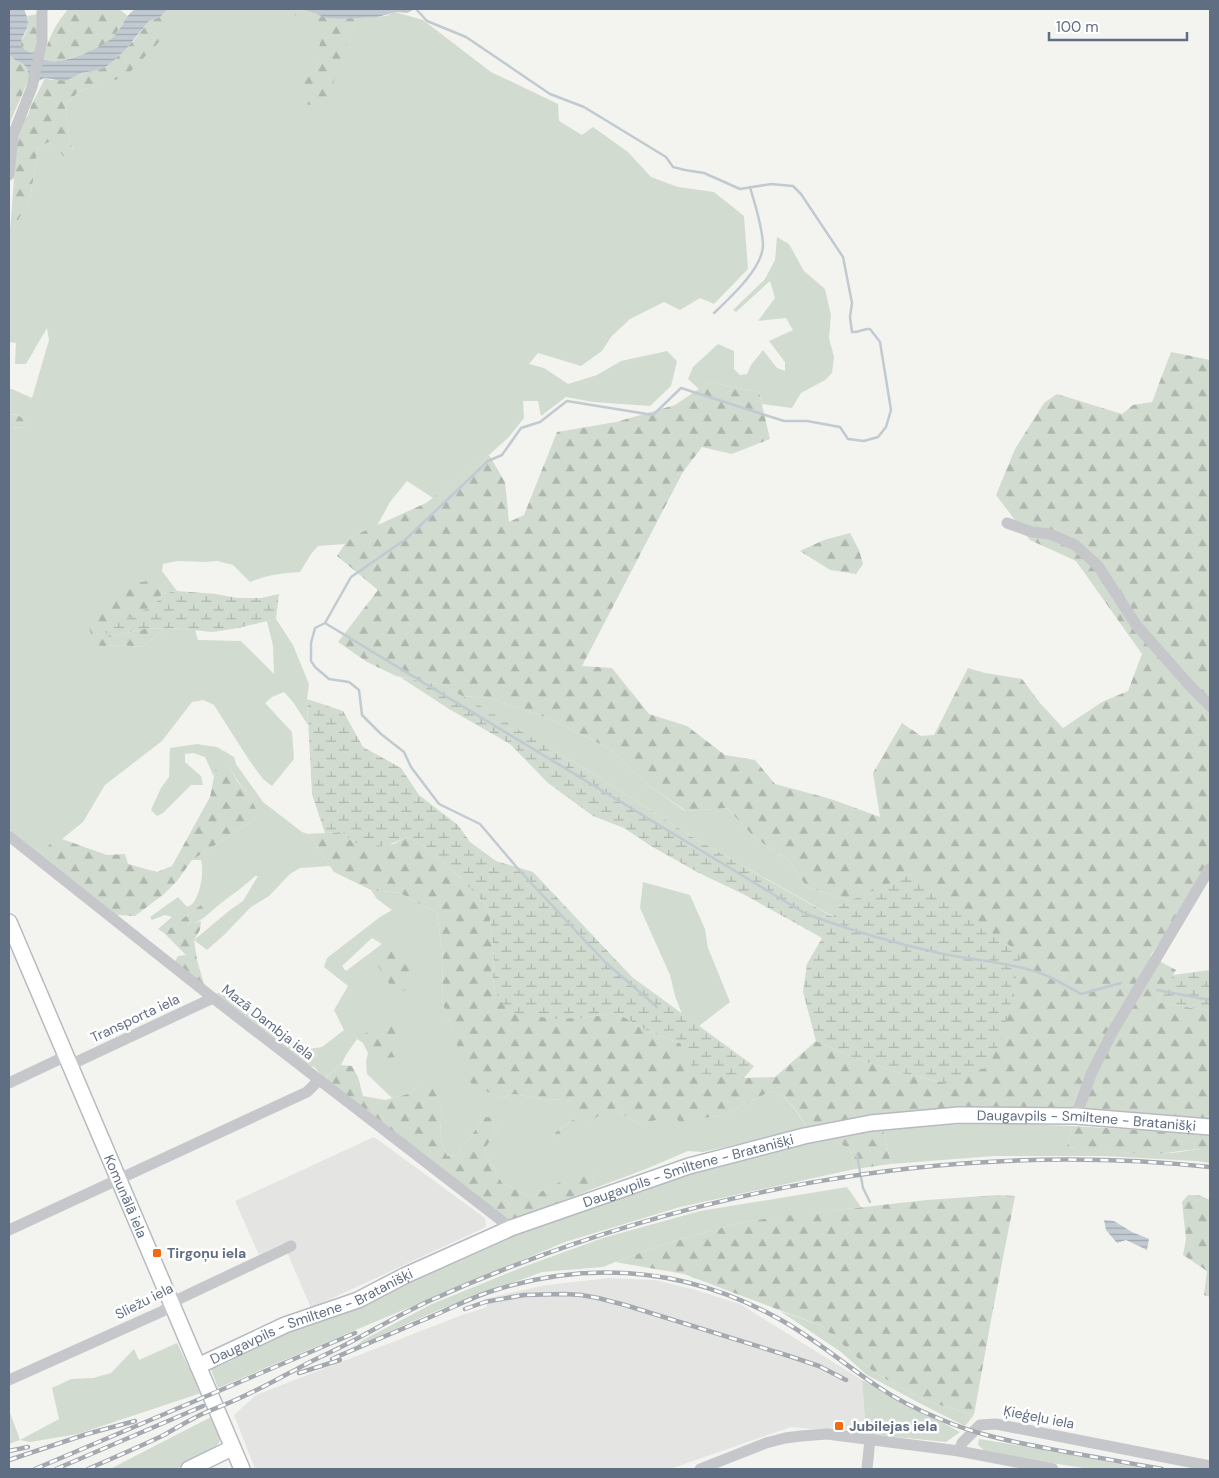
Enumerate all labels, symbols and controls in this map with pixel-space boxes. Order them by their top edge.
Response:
scale bar [1049,10,1186,42]
text: 100 m [1056,17,1099,37]
street label: Mazā Dambja iela [218,980,318,1064]
street label: Transporta iela [88,990,182,1046]
street label: Daugavpils - Smiltene - Bratanišķi [977,1106,1197,1135]
street label: Daugavpils - Smiltene - Bratanišķi [580,1130,796,1211]
street label: Komunālā iela [100,1152,151,1241]
place label: Tirgoņu iela [167,1244,246,1262]
marker: Tirgoņu iela [151,1247,163,1259]
street label: Daugavpils - Smiltene - Bratanišķi [207,1264,416,1368]
street label: Sliežu iela [112,1279,176,1323]
street label: Ķieģeļu iela [1002,1401,1076,1433]
place label: Jubilejas iela [849,1417,937,1435]
marker: Jubilejas iela [833,1420,845,1432]

